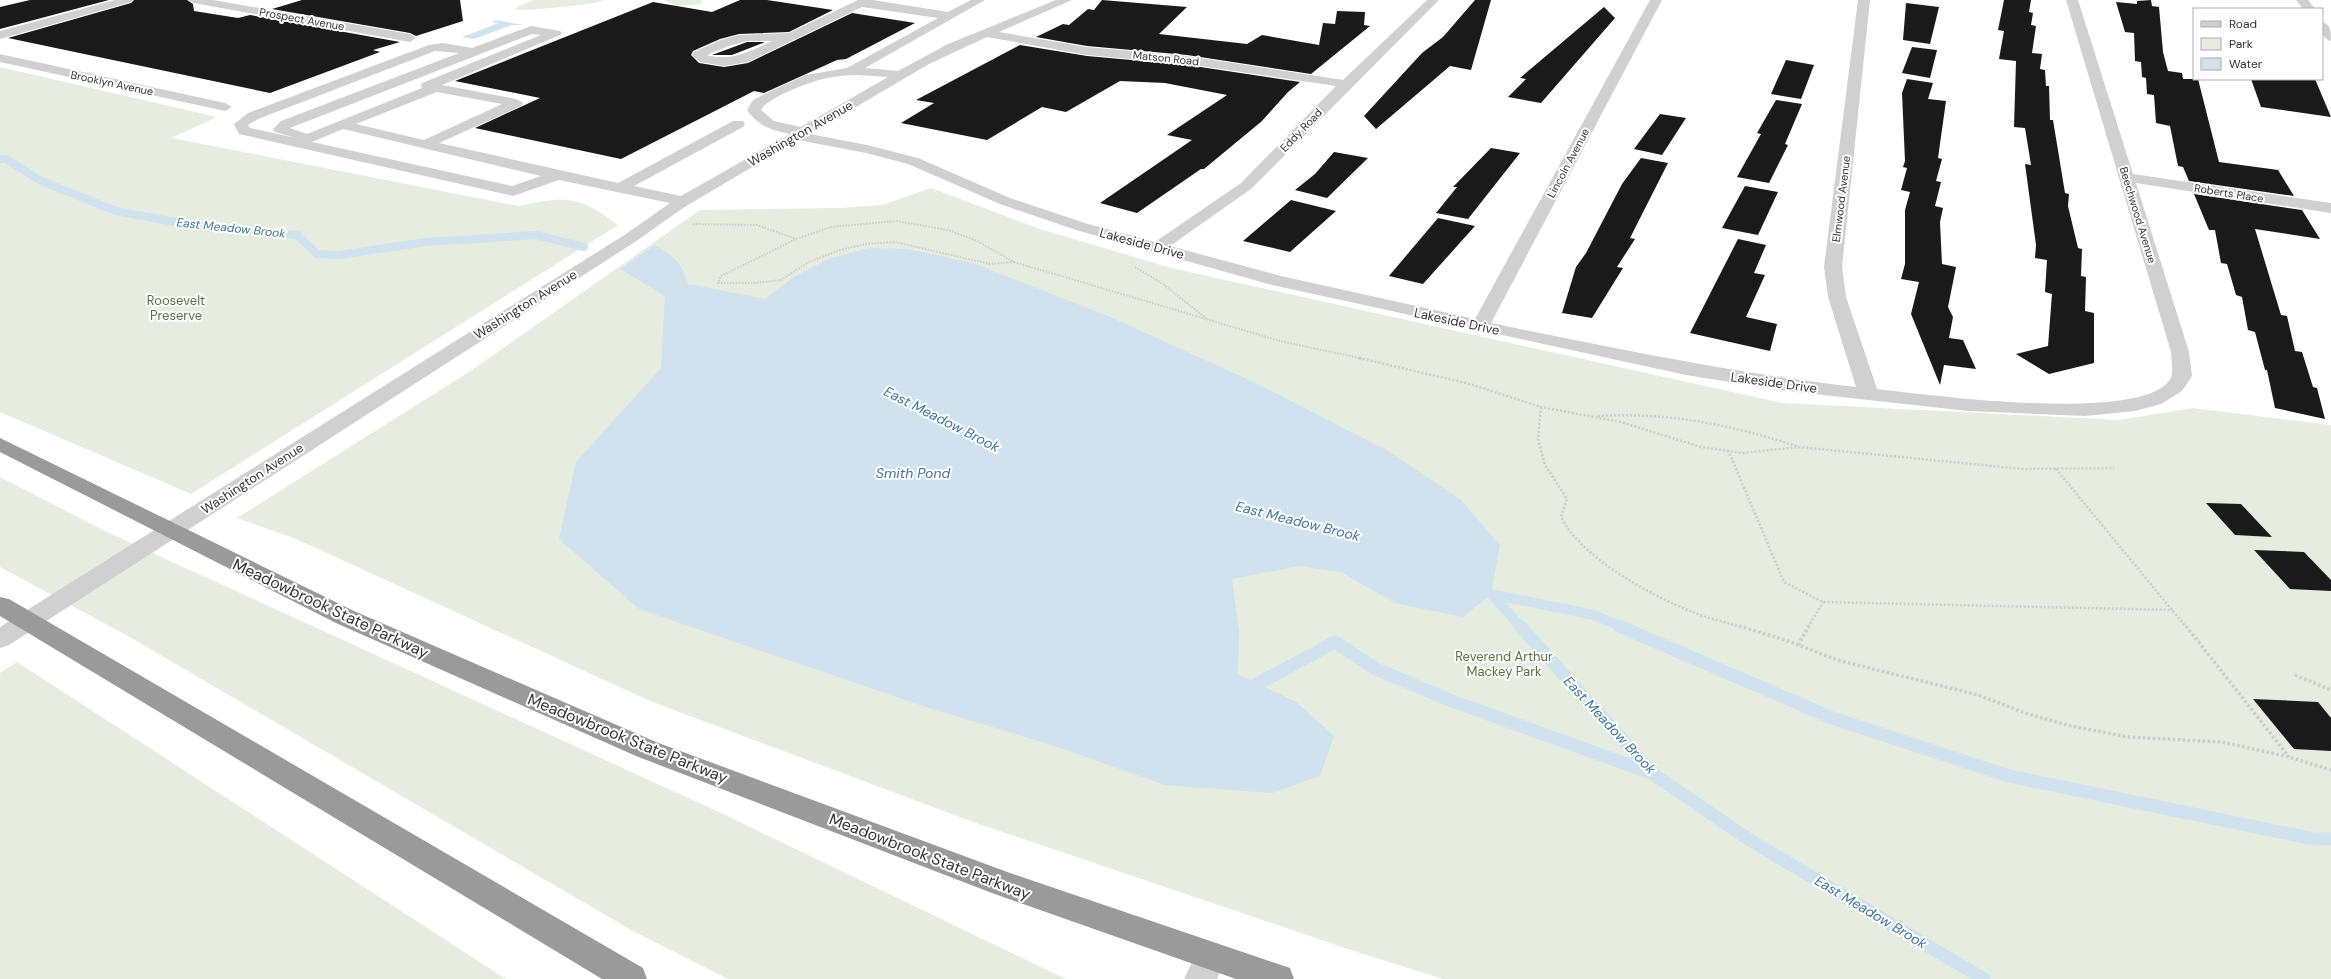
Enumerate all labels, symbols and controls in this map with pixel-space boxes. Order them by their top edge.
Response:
street label: Prospect Avenue [258,5,346,33]
legend [2193,8,2323,80]
text: Road [2229,16,2257,32]
text: Park [2229,36,2253,52]
street label: Matson Road [1132,48,1200,68]
text: Water [2229,56,2263,72]
street label: Brooklyn Avenue [69,67,155,99]
street label: Washington Avenue [745,96,856,170]
street label: Eddy Road [1277,105,1325,155]
street label: Lincoln Avenue [1544,126,1592,200]
street label: Elmwood Avenue [1829,155,1853,243]
street label: Beechwood Avenue [2117,165,2159,265]
street label: Roberts Place [2193,181,2265,205]
water label: East Meadow Brook [176,214,287,242]
street label: Lakeside Drive [1098,224,1186,263]
street label: Washington Avenue [470,266,580,343]
park label: Roosevelt Preserve [147,292,205,324]
street label: Lakeside Drive [1413,304,1501,339]
street label: Lakeside Drive [1730,368,1818,397]
water label: East Meadow Brook [881,382,1004,456]
street label: Washington Avenue [198,439,307,518]
water label: Smith Pond [876,464,950,482]
water label: East Meadow Brook [1234,497,1363,545]
street label: Meadowbrook State Parkway [229,554,432,663]
park label: Reverend Arthur Mackey Park [1455,648,1553,680]
water label: East Meadow Brook [1560,672,1661,778]
street label: Meadowbrook State Parkway [525,689,731,788]
street label: Meadowbrook State Parkway [826,808,1034,905]
water label: East Meadow Brook [1812,871,1931,953]

